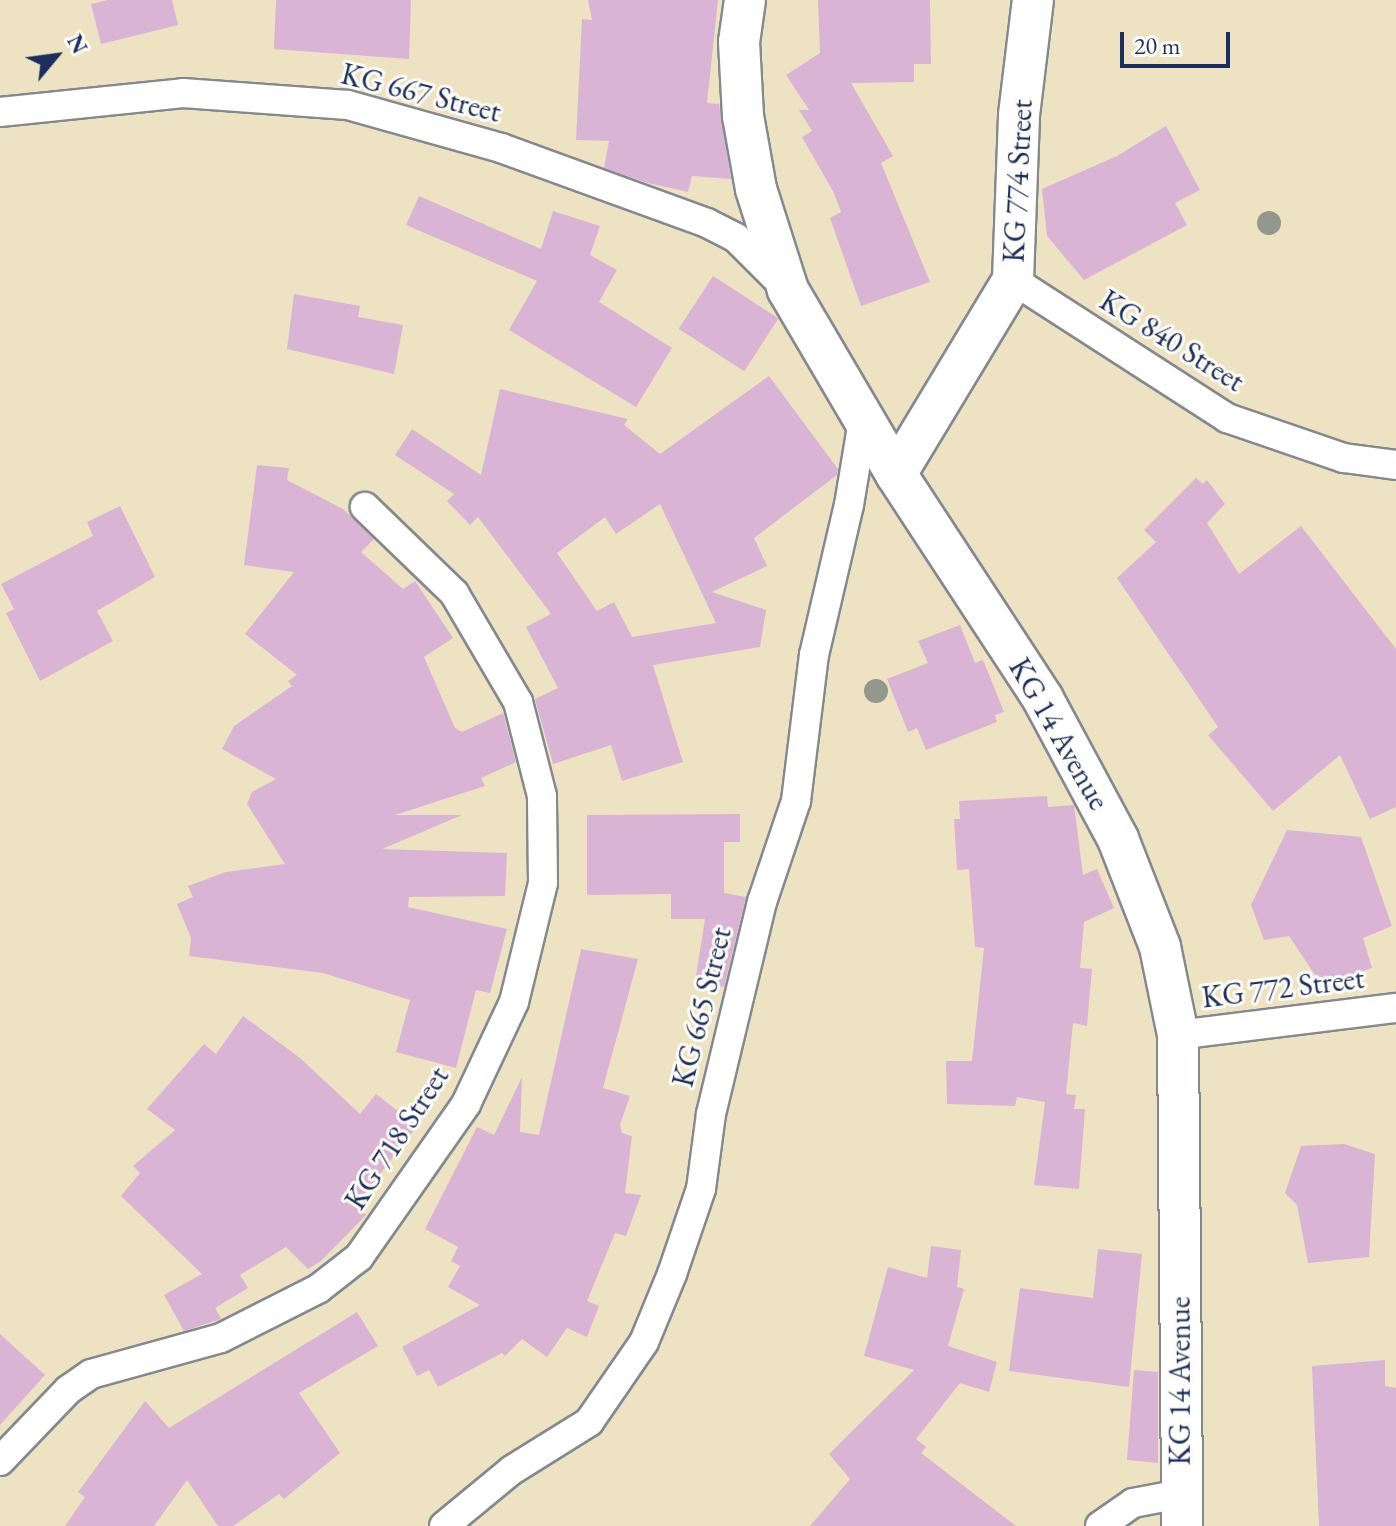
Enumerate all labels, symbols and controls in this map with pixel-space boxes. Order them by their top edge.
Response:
north arrow [16,16,96,96]
scale bar [1124,16,1234,66]
text: N [60,29,94,59]
text: 20 m [1134,30,1181,61]
street label: KG 667 Street [337,56,505,130]
street label: KG 774 Street [996,98,1040,264]
street label: KG 840 Street [1093,282,1251,400]
street label: KG 14 Avenue [1001,652,1117,816]
street label: KG 665 Street [665,923,739,1091]
street label: KG 772 Street [1200,960,1366,1016]
street label: KG 718 Street [337,1060,457,1216]
street label: KG 14 Avenue [1162,1296,1198,1466]

